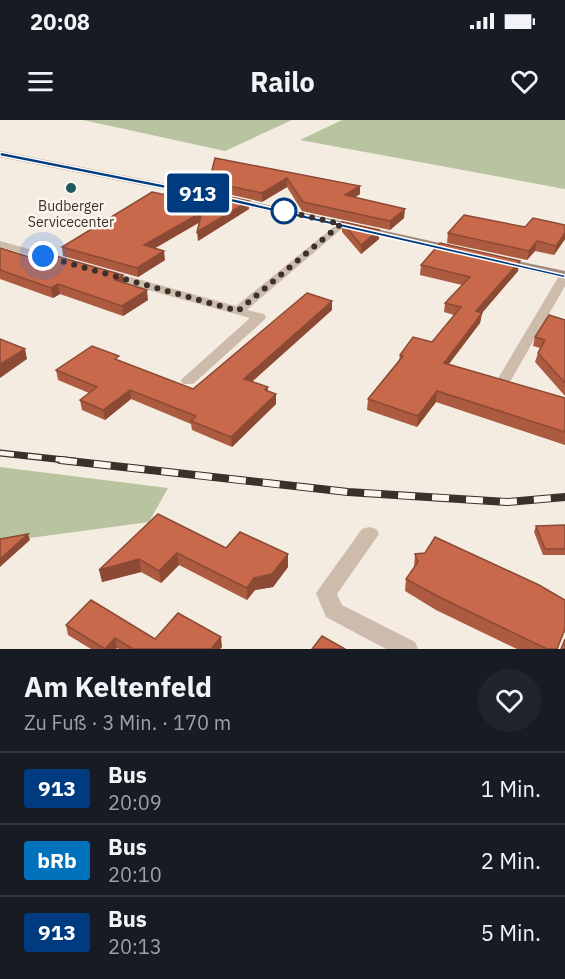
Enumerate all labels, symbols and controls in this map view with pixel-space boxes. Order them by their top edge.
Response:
text: 20:08 [30,7,90,36]
text: Railo [250,64,315,99]
icon: menu [24,65,57,98]
icon: heart [508,65,541,98]
line badge: 913 [164,174,232,212]
text: 913 [179,179,217,207]
marker: Budberger Servicecenter [64,181,78,195]
place label: Budberger Servicecenter [28,197,114,231]
unlabelled marker [271,198,297,224]
your location [28,241,58,271]
text: Am Keltenfeld [24,668,212,705]
button: heart [478,669,541,732]
text: Zu Fuß · 3 Min. · 170 m [24,709,231,736]
text: Bus [108,760,147,789]
text: 913 [38,774,76,802]
text: 1 Min. [481,774,541,803]
text: 20:09 [108,789,162,816]
text: Bus [108,832,147,861]
text: bRb [37,846,77,874]
text: 2 Min. [481,846,541,875]
text: 20:10 [108,861,162,888]
text: Bus [108,904,147,933]
text: 913 [38,918,76,946]
text: 5 Min. [481,918,541,947]
text: 20:13 [108,933,162,960]

